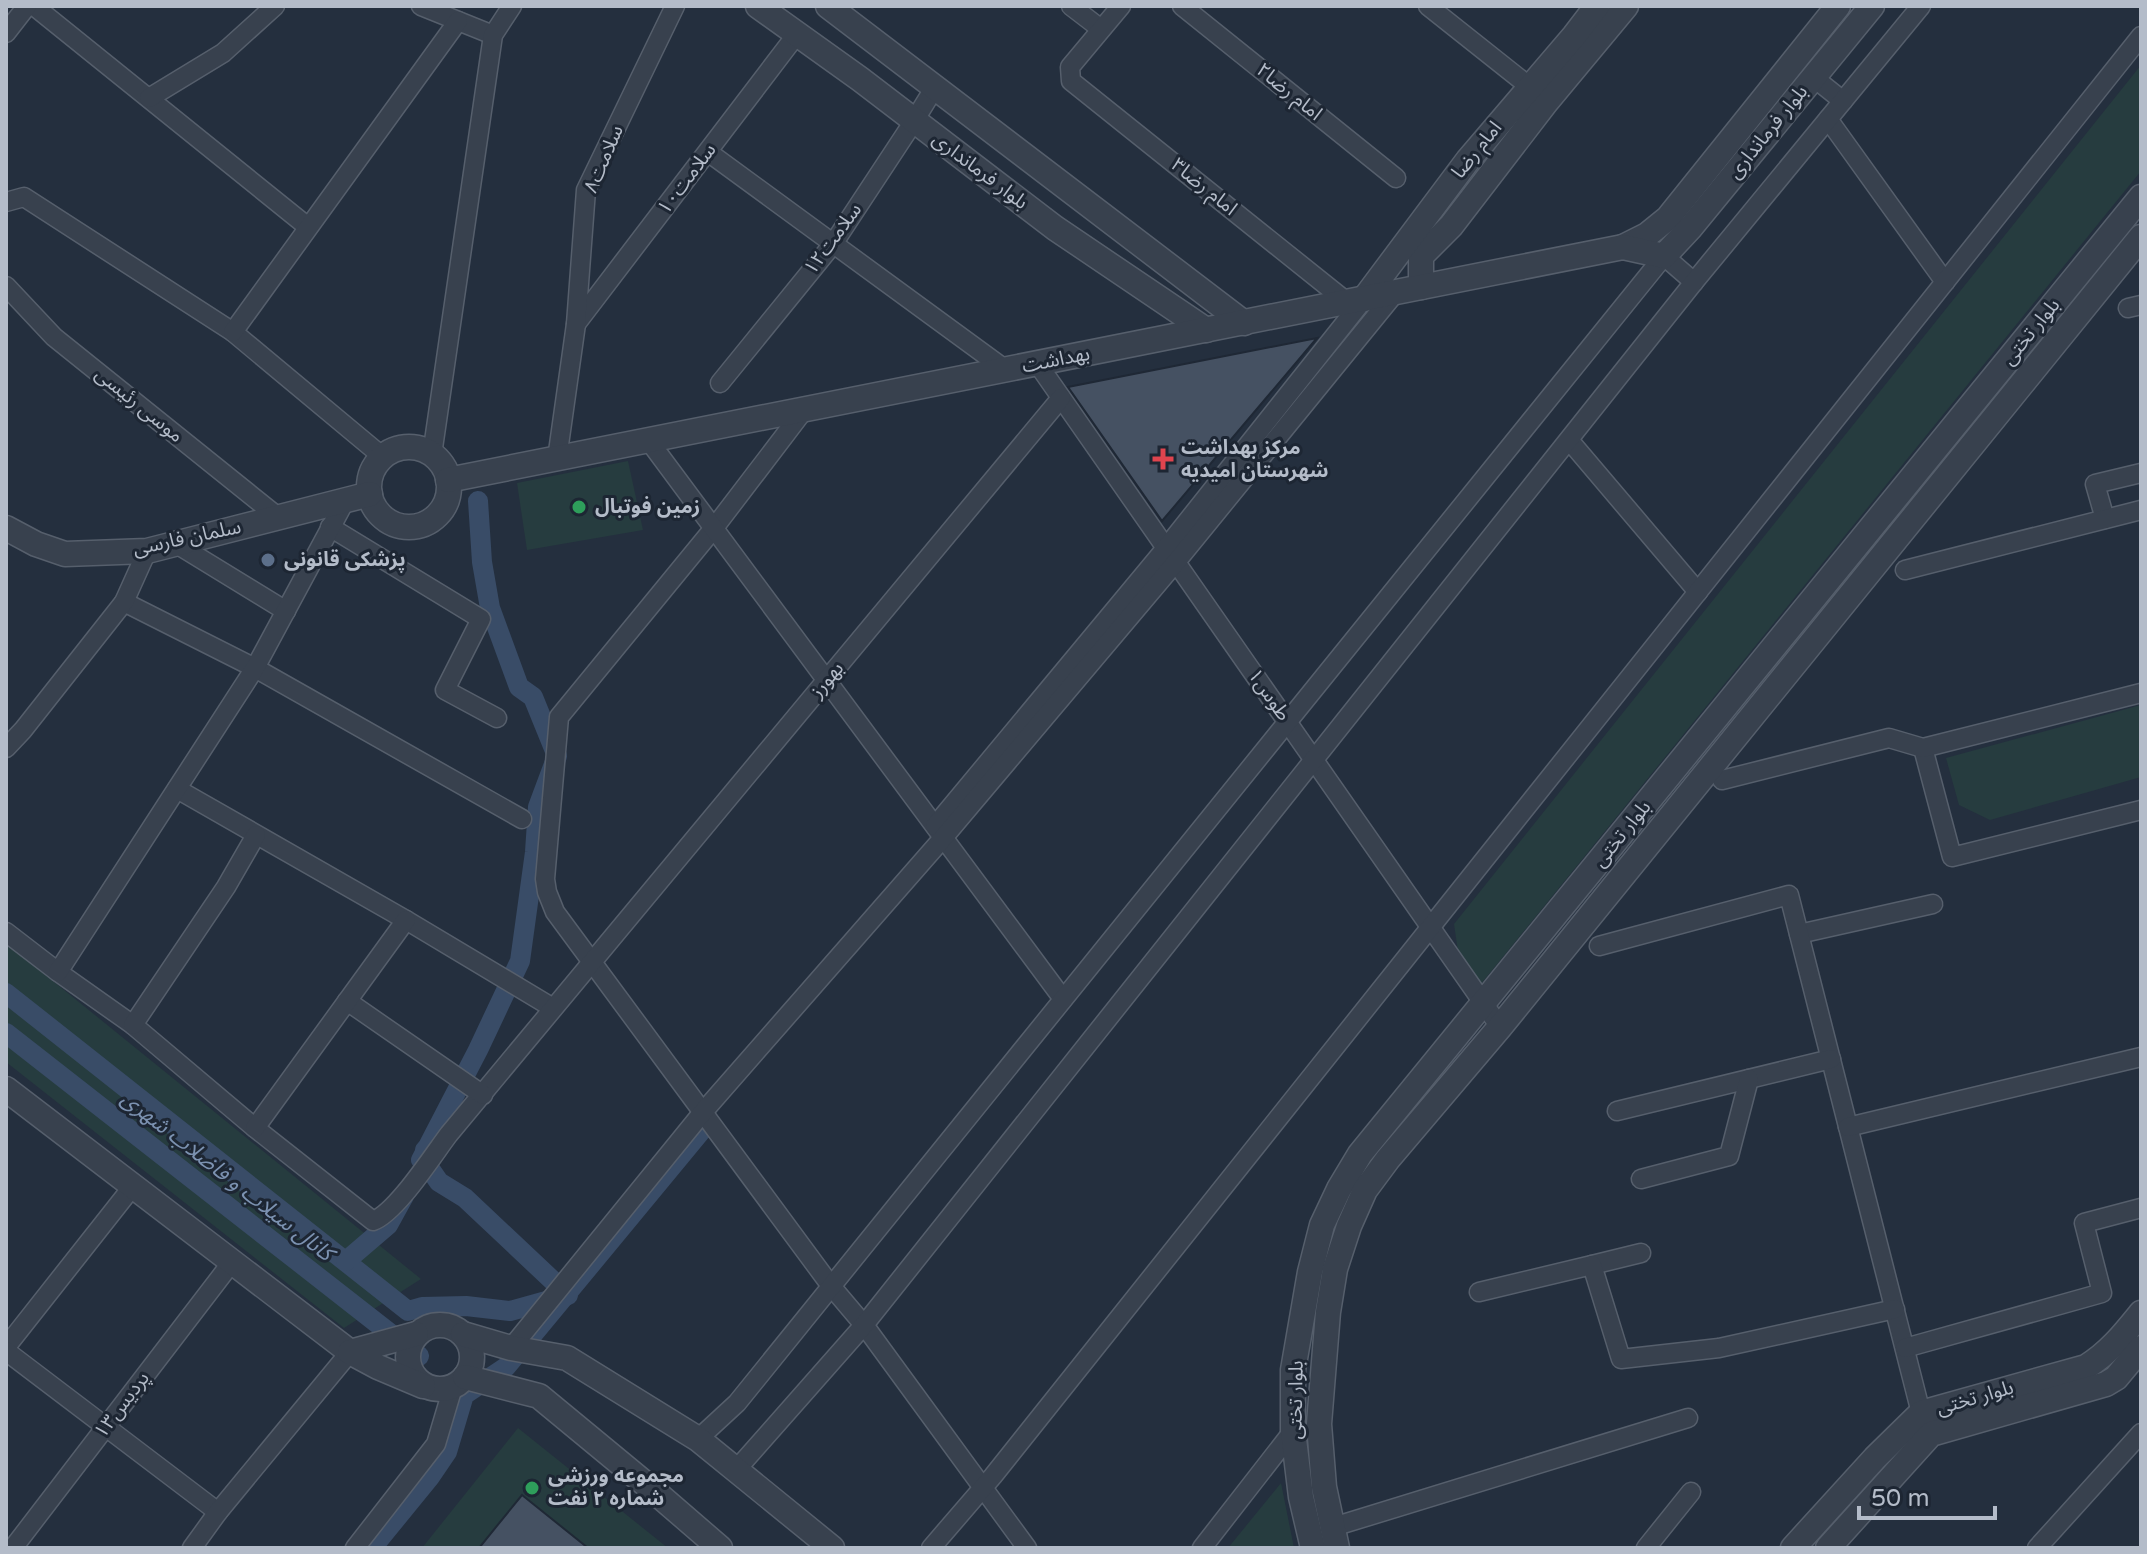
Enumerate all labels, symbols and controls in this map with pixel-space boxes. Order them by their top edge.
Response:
street label: امام رضا۲ [1250,58,1327,127]
street label: بلوار فرمانداری [1723,80,1813,184]
street label: امام رضا [1447,117,1509,185]
street label: سلامت۸ [579,121,629,197]
street label: بلوار فرمانداری [927,127,1033,215]
street label: سلامت۱۰ [652,139,722,219]
street label: امام رضا۳ [1165,153,1242,222]
street label: سلامت۱۲ [799,198,867,280]
street label: بلوار تختی [1997,294,2065,370]
street label: بهداشت [1020,342,1092,378]
street label: موسی رئیسی [90,362,188,448]
place label: مرکز بهداشت شهرستان امیدیه [1181,436,1328,483]
marker: مرکز بهداشت شهرستان امیدیه [1152,448,1174,470]
place label: زمین فوتبال [595,495,700,519]
marker: زمین فوتبال [570,498,588,516]
street label: سلمان فارسی [131,515,243,561]
place label: پزشکی قانونی [284,548,406,573]
marker: پزشکی قانونی [259,551,277,569]
street label: بهورز [804,657,849,704]
street label: طوس۱ [1242,664,1296,726]
street label: بلوار تختی [1588,796,1656,872]
water label: کانال سیلاب و فاضلاب شهری [116,1085,341,1269]
street label: بلوار تختی [1283,1360,1309,1440]
street label: پردیس۱۳ [89,1367,155,1443]
street label: بلوار تختی [1934,1376,2016,1420]
place label: مجموعه ورزشی شماره ۲ نفت [548,1464,684,1511]
scale bar [1859,1470,1995,1520]
marker: مجموعه ورزشی شماره ۲ نفت [523,1479,541,1497]
text: 50 m [1871,1484,1929,1513]

